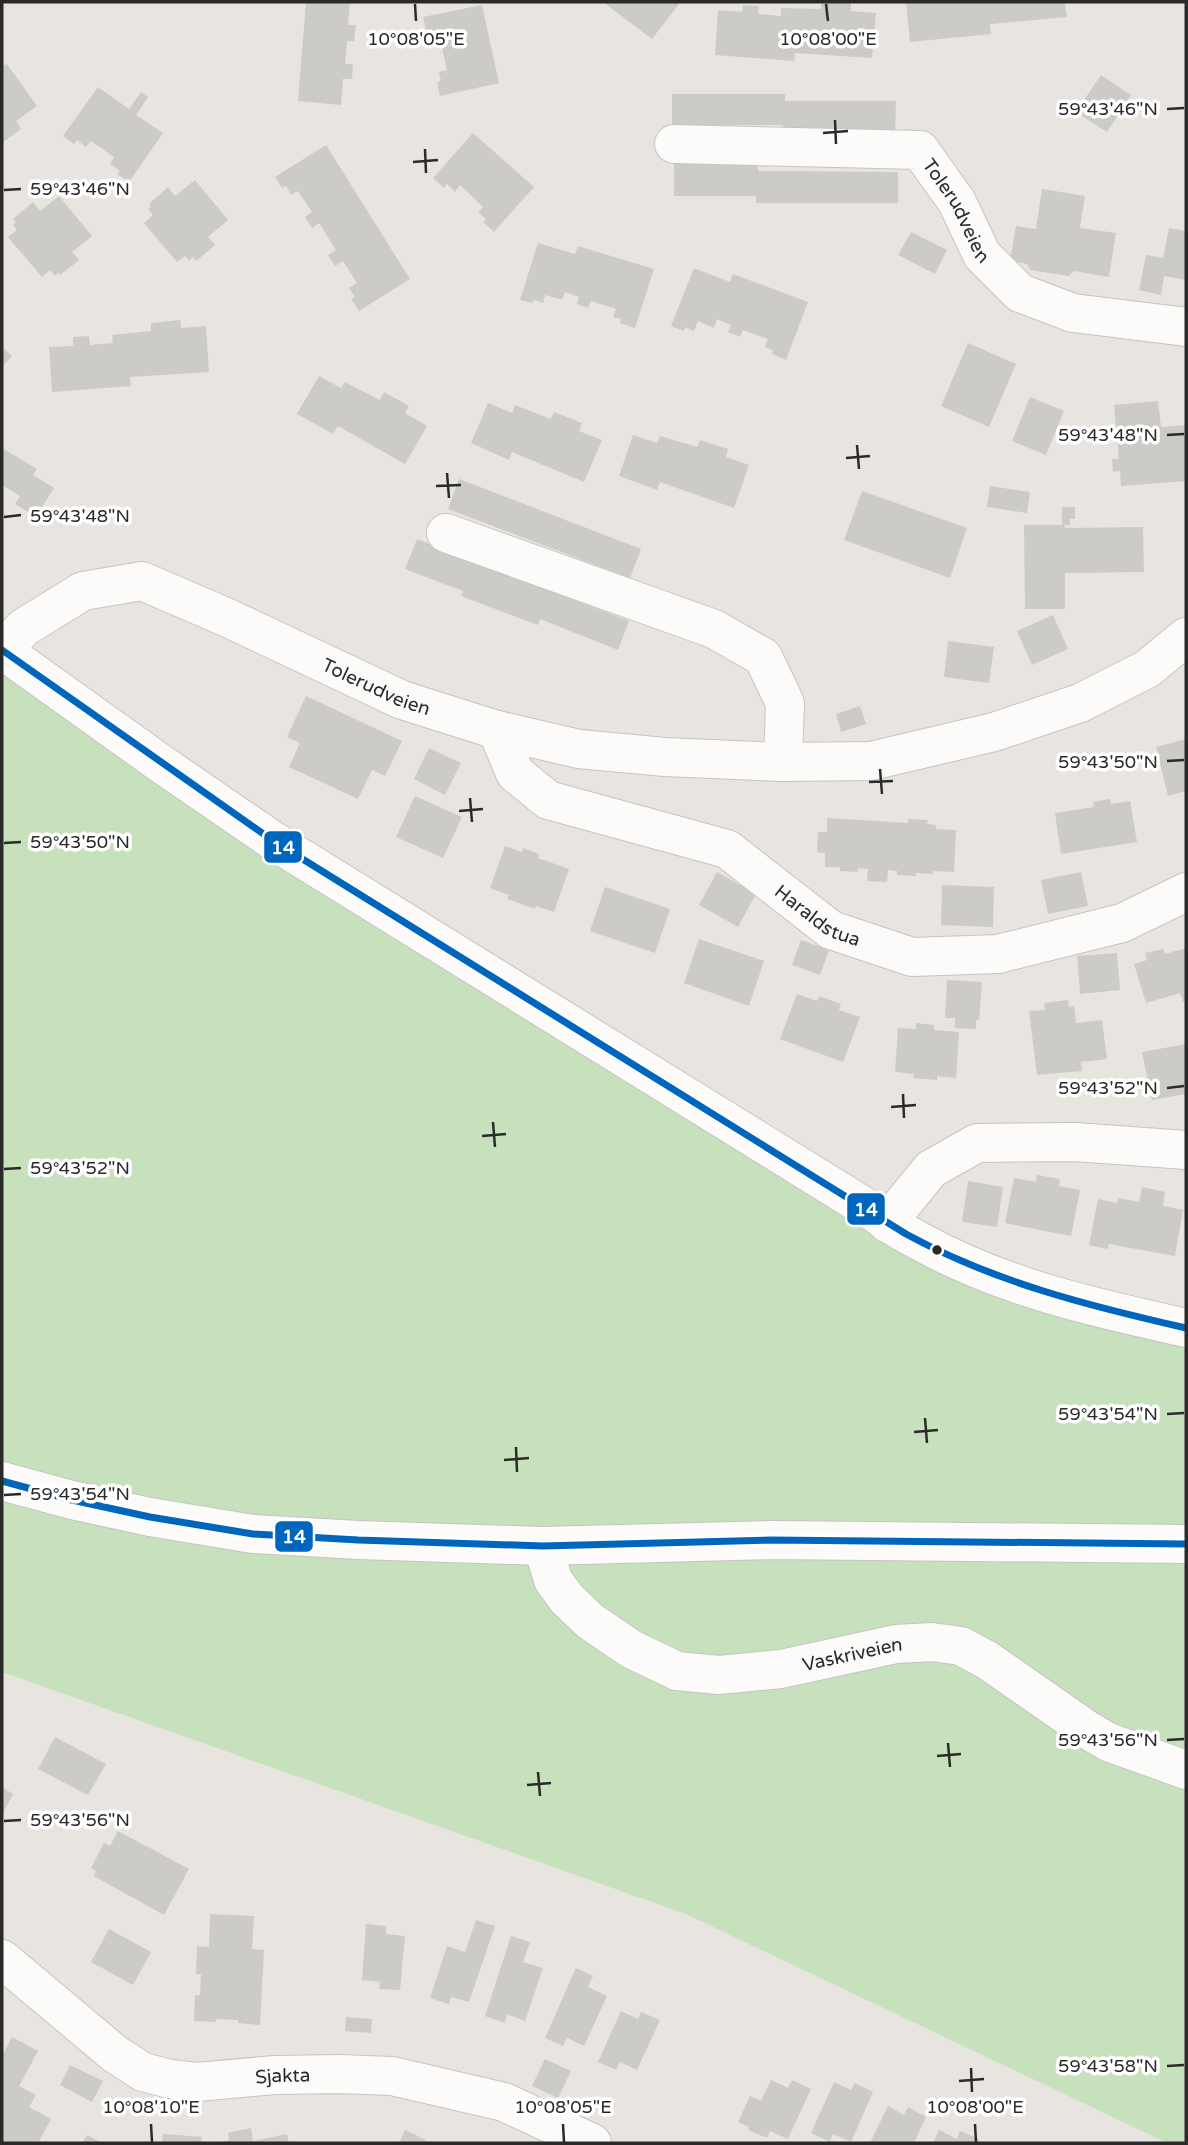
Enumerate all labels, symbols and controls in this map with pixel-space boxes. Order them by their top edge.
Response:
text: 10°08'05"E [367,28,465,50]
text: 10°08'00"E [779,28,877,50]
text: 59°43'46"N [1058,98,1158,120]
street label: Tolerudveien [918,155,994,268]
text: 59°43'46"N [30,178,130,200]
text: 59°43'48"N [1058,424,1158,446]
text: 59°43'48"N [30,505,130,527]
street label: Tolerudveien [318,654,433,720]
text: 59°43'50"N [1058,751,1158,773]
line badge: 14 [263,830,303,864]
text: 59°43'50"N [30,831,130,853]
text: 14 [271,837,295,859]
street label: Haraldstua [770,880,863,951]
text: 59°43'52"N [1058,1077,1158,1099]
text: 59°43'52"N [30,1157,130,1179]
line badge: 14 [846,1192,886,1226]
text: 14 [854,1199,878,1221]
unlabelled marker [930,1243,944,1257]
text: 59°43'54"N [1058,1403,1158,1425]
text: 59°43'54"N [30,1483,130,1505]
line badge: 14 [274,1520,314,1553]
text: 14 [282,1526,306,1548]
street label: Vaskriveien [800,1634,903,1676]
text: 59°43'56"N [1058,1729,1158,1751]
text: 59°43'56"N [30,1809,130,1831]
text: 59°43'58"N [1058,2055,1158,2077]
street label: Sjakta [254,2064,311,2089]
text: 10°08'10"E [102,2096,200,2118]
text: 10°08'05"E [514,2096,612,2118]
text: 10°08'00"E [926,2096,1024,2118]

